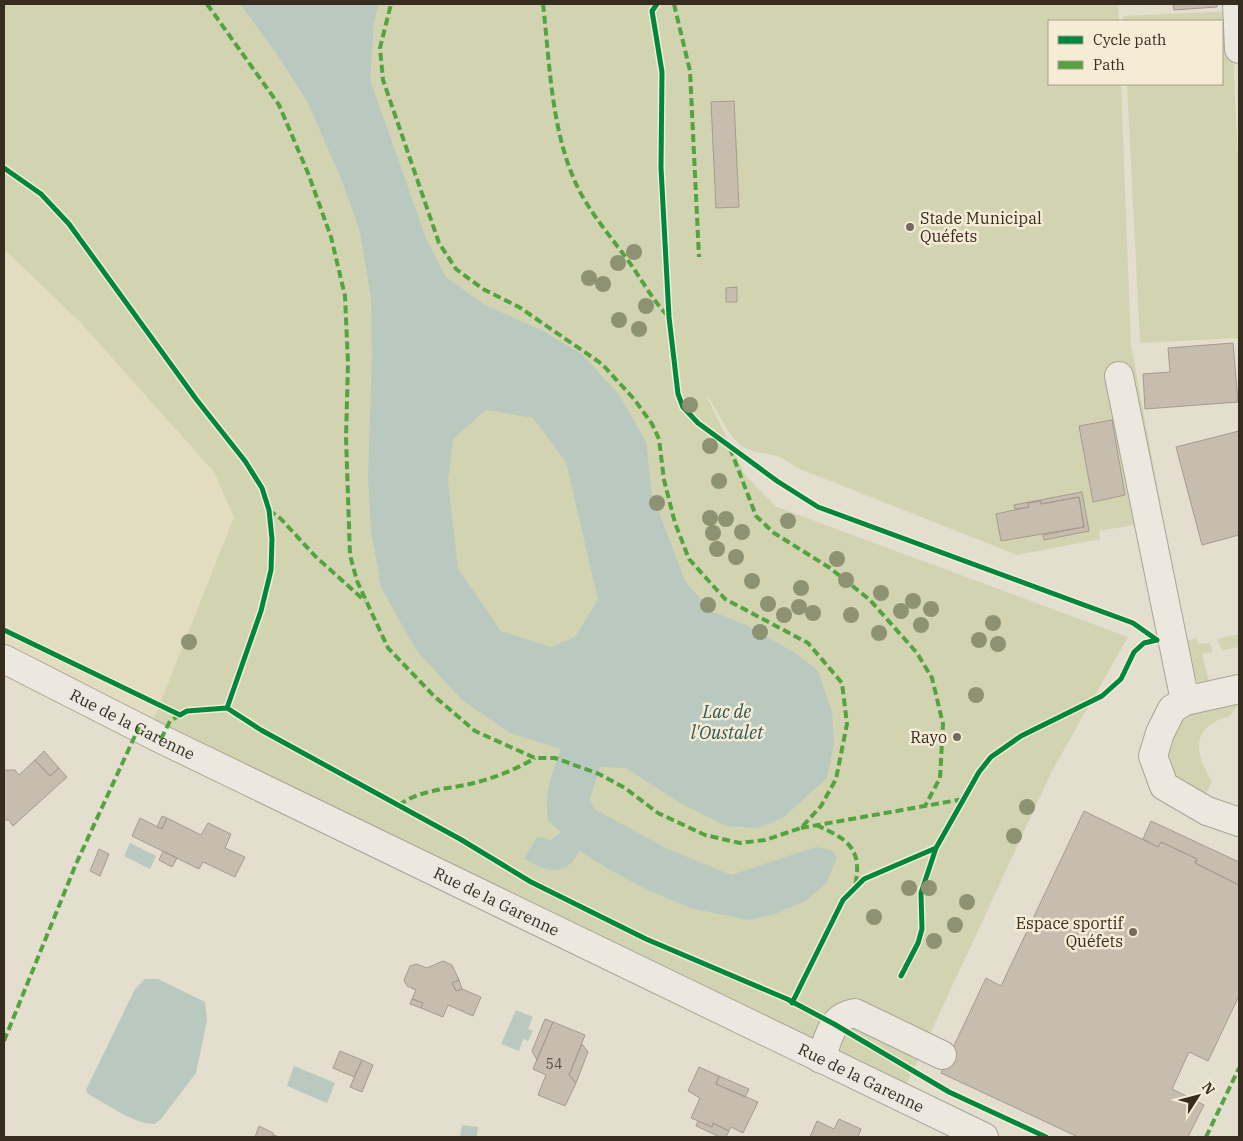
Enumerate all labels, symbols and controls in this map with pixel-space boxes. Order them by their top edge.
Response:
legend [1048,20,1223,85]
text: Cycle path [1093,30,1166,49]
text: Path [1093,55,1125,74]
place label: Stade Municipal Quéfets [920,208,1042,246]
marker: Stade Municipal Quéfets [904,221,916,233]
street label: Rue de la Garenne [67,684,198,764]
water label: Lac de l'Oustalet [691,700,764,744]
place label: Rayo [910,727,947,747]
marker: Rayo [951,731,963,743]
street label: Rue de la Garenne [430,862,563,940]
place label: Espace sportif Quéfets [1016,913,1125,951]
marker: Espace sportif Quéfets [1127,926,1139,938]
street label: Rue de la Garenne [795,1039,927,1117]
house number: 54 [546,1055,562,1073]
north arrow [1173,1071,1223,1121]
text: N [1198,1079,1219,1098]

